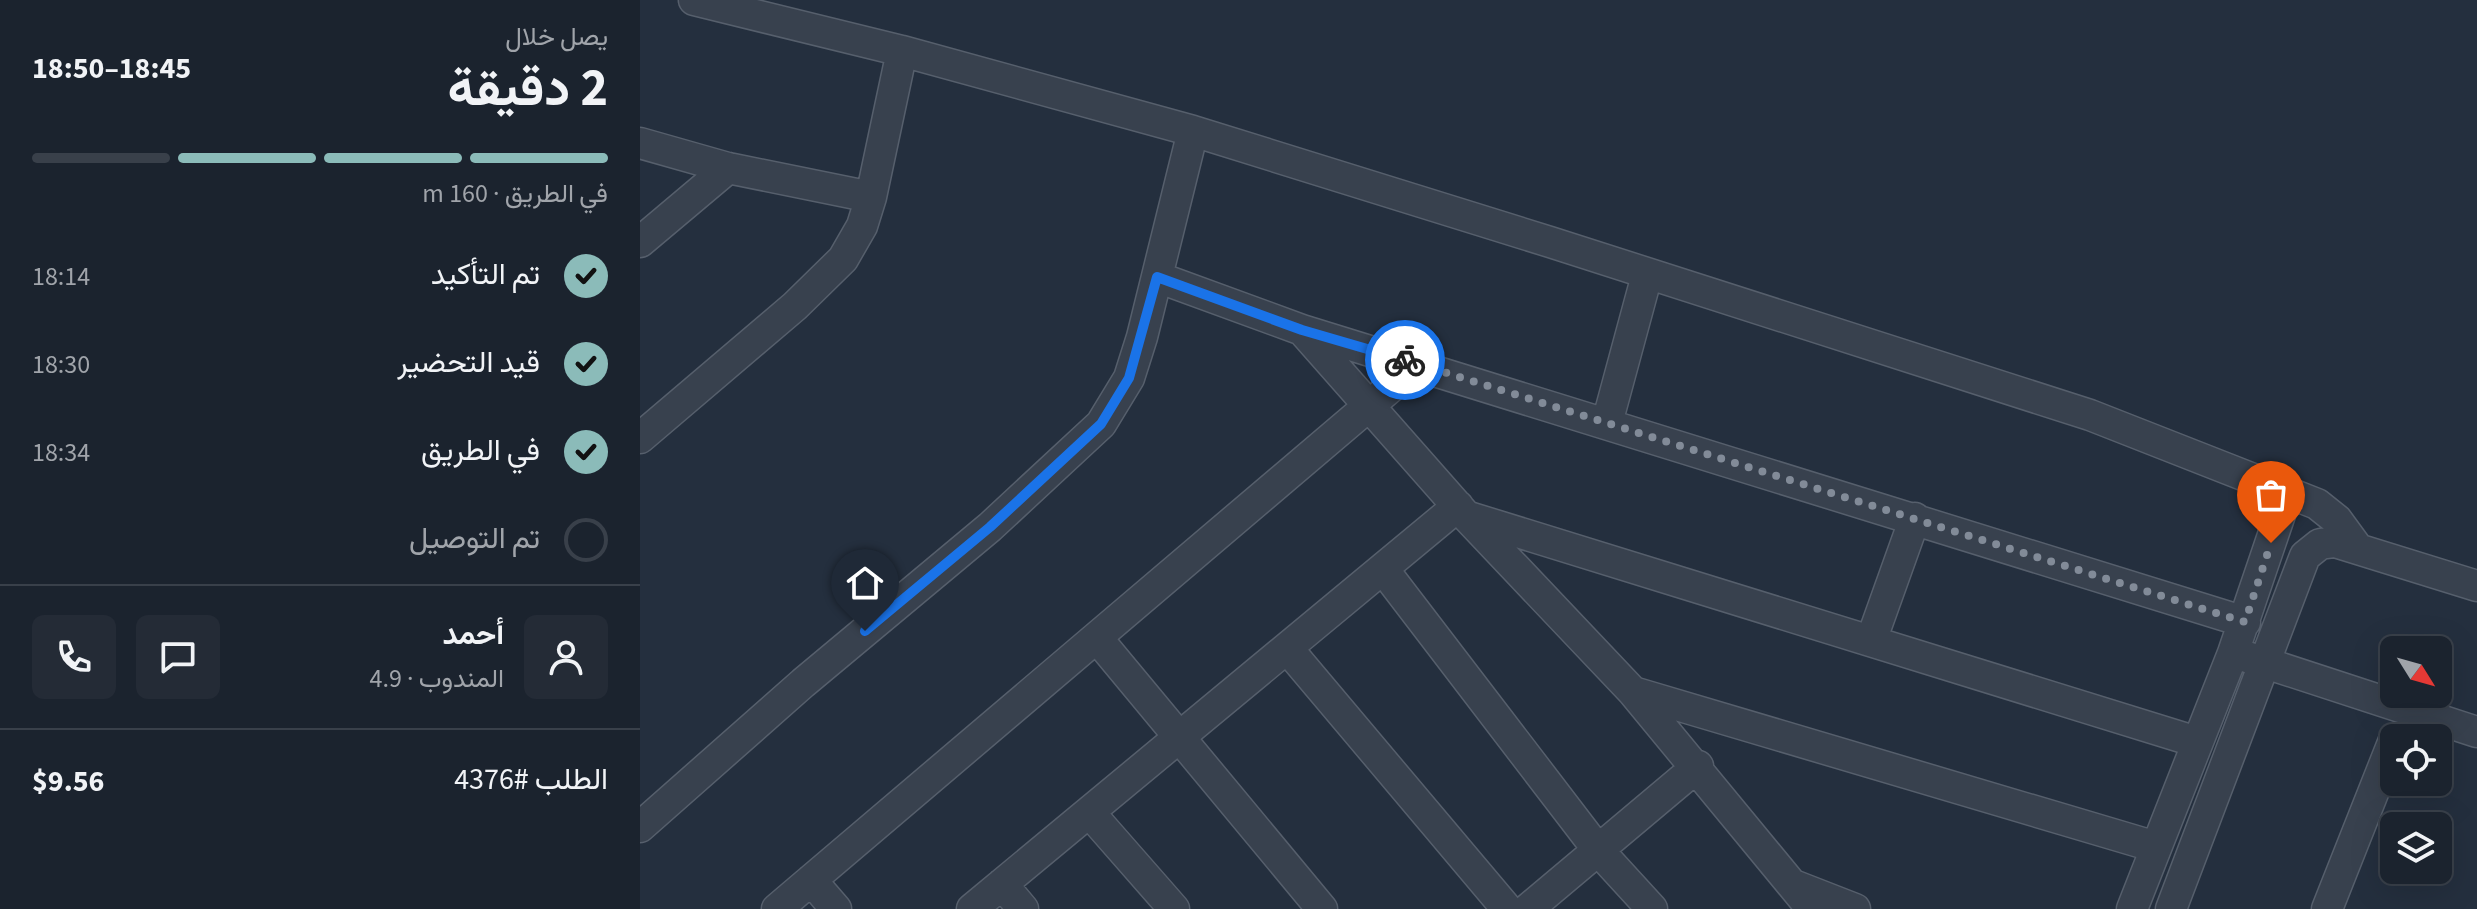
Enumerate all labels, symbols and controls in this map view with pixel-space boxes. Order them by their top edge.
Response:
text: يصل خلال [505,18,608,55]
text: 18:45–18:50 [32,47,191,90]
text: 2 دقيقة [448,52,608,126]
text: في الطريق · 160 m [422,175,608,212]
text: تم التأكيد [431,253,540,296]
icon: check [564,254,608,298]
text: 18:14 [32,258,90,295]
courier [1365,320,1445,400]
icon: bike [1383,338,1427,382]
text: قيد التحضير [397,341,540,384]
icon: check [564,342,608,386]
text: 18:30 [32,346,90,383]
text: في الطريق [421,429,540,472]
icon: check [564,430,608,474]
text: 18:34 [32,434,90,471]
pin [2237,461,2305,543]
icon: bag [2249,473,2293,517]
text: تم التوصيل [409,517,540,560]
pin [831,549,899,631]
icon: home [843,561,887,605]
text: أحمد [442,613,504,656]
button: phone [32,615,116,699]
button: chat [136,615,220,699]
button: person [524,615,608,699]
north arrow [2380,636,2452,708]
map controls [2380,636,2452,884]
text: المندوب · 4.9 [369,660,504,697]
button: locate [2380,724,2452,796]
text: الطلب #4376 [454,758,608,801]
text: $9.56 [32,760,104,803]
button: layers [2380,812,2452,884]

